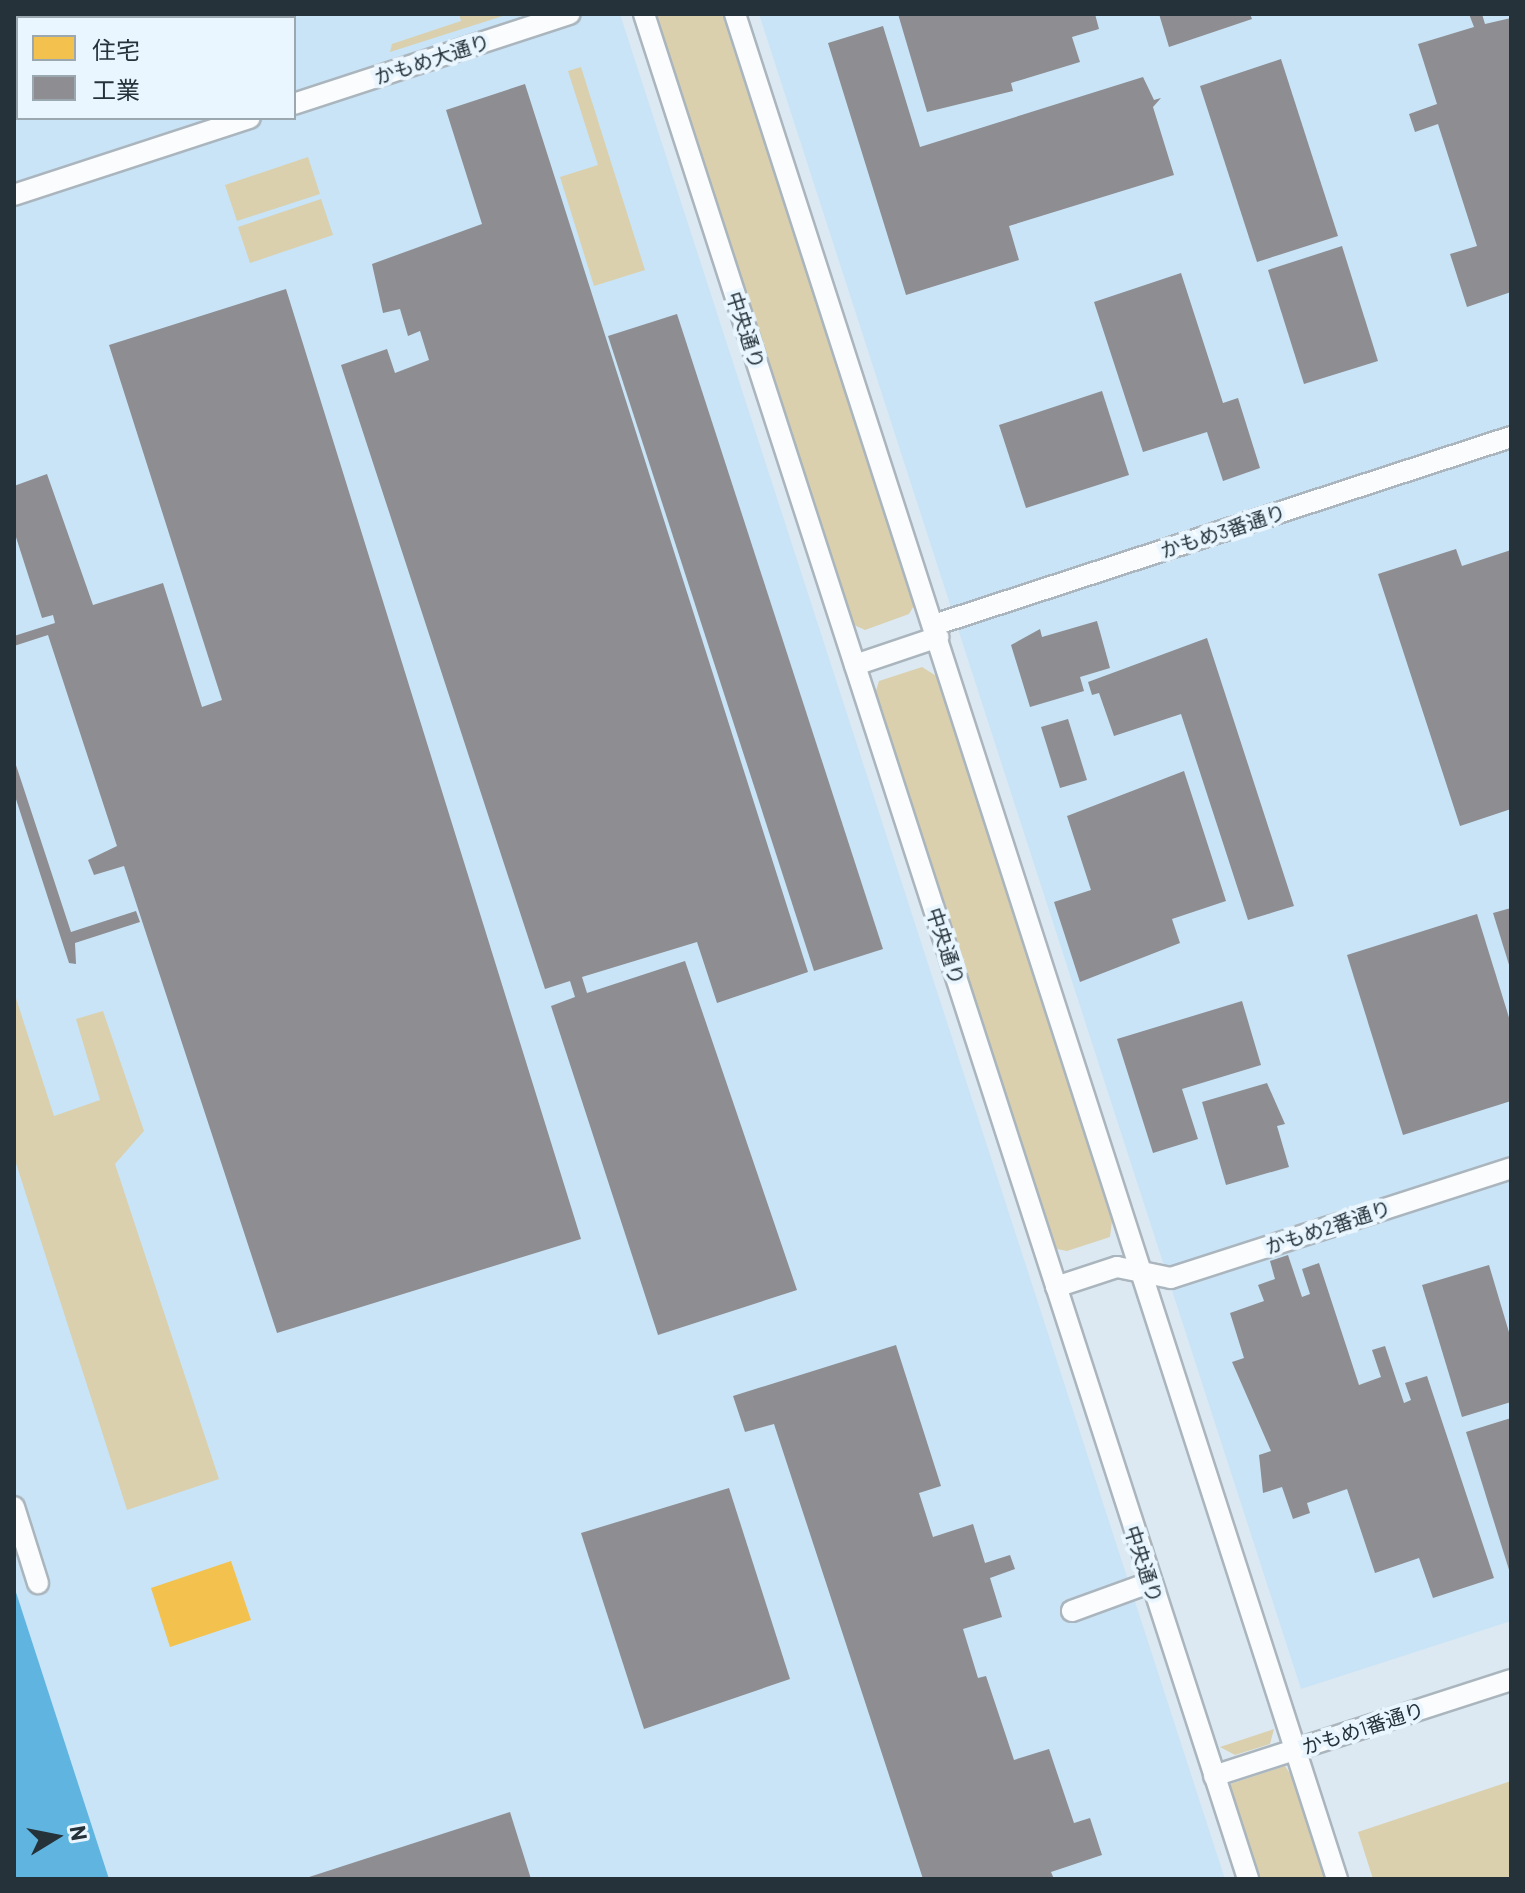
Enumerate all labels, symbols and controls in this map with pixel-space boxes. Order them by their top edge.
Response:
legend [16,16,296,120]
street label: かもめ大通り [371,29,493,89]
text: 住宅 [92,35,140,64]
text: 工業 [92,75,140,104]
street label: 中央通り [722,288,770,372]
street label: かもめ3番通り [1157,499,1289,563]
street label: 中央通り [922,904,970,988]
street label: かもめ2番通り [1262,1195,1394,1259]
street label: 中央通り [1120,1522,1168,1606]
street label: かもめ1番通り [1299,1697,1427,1759]
north arrow [16,1797,96,1877]
text: N [66,1823,94,1842]

